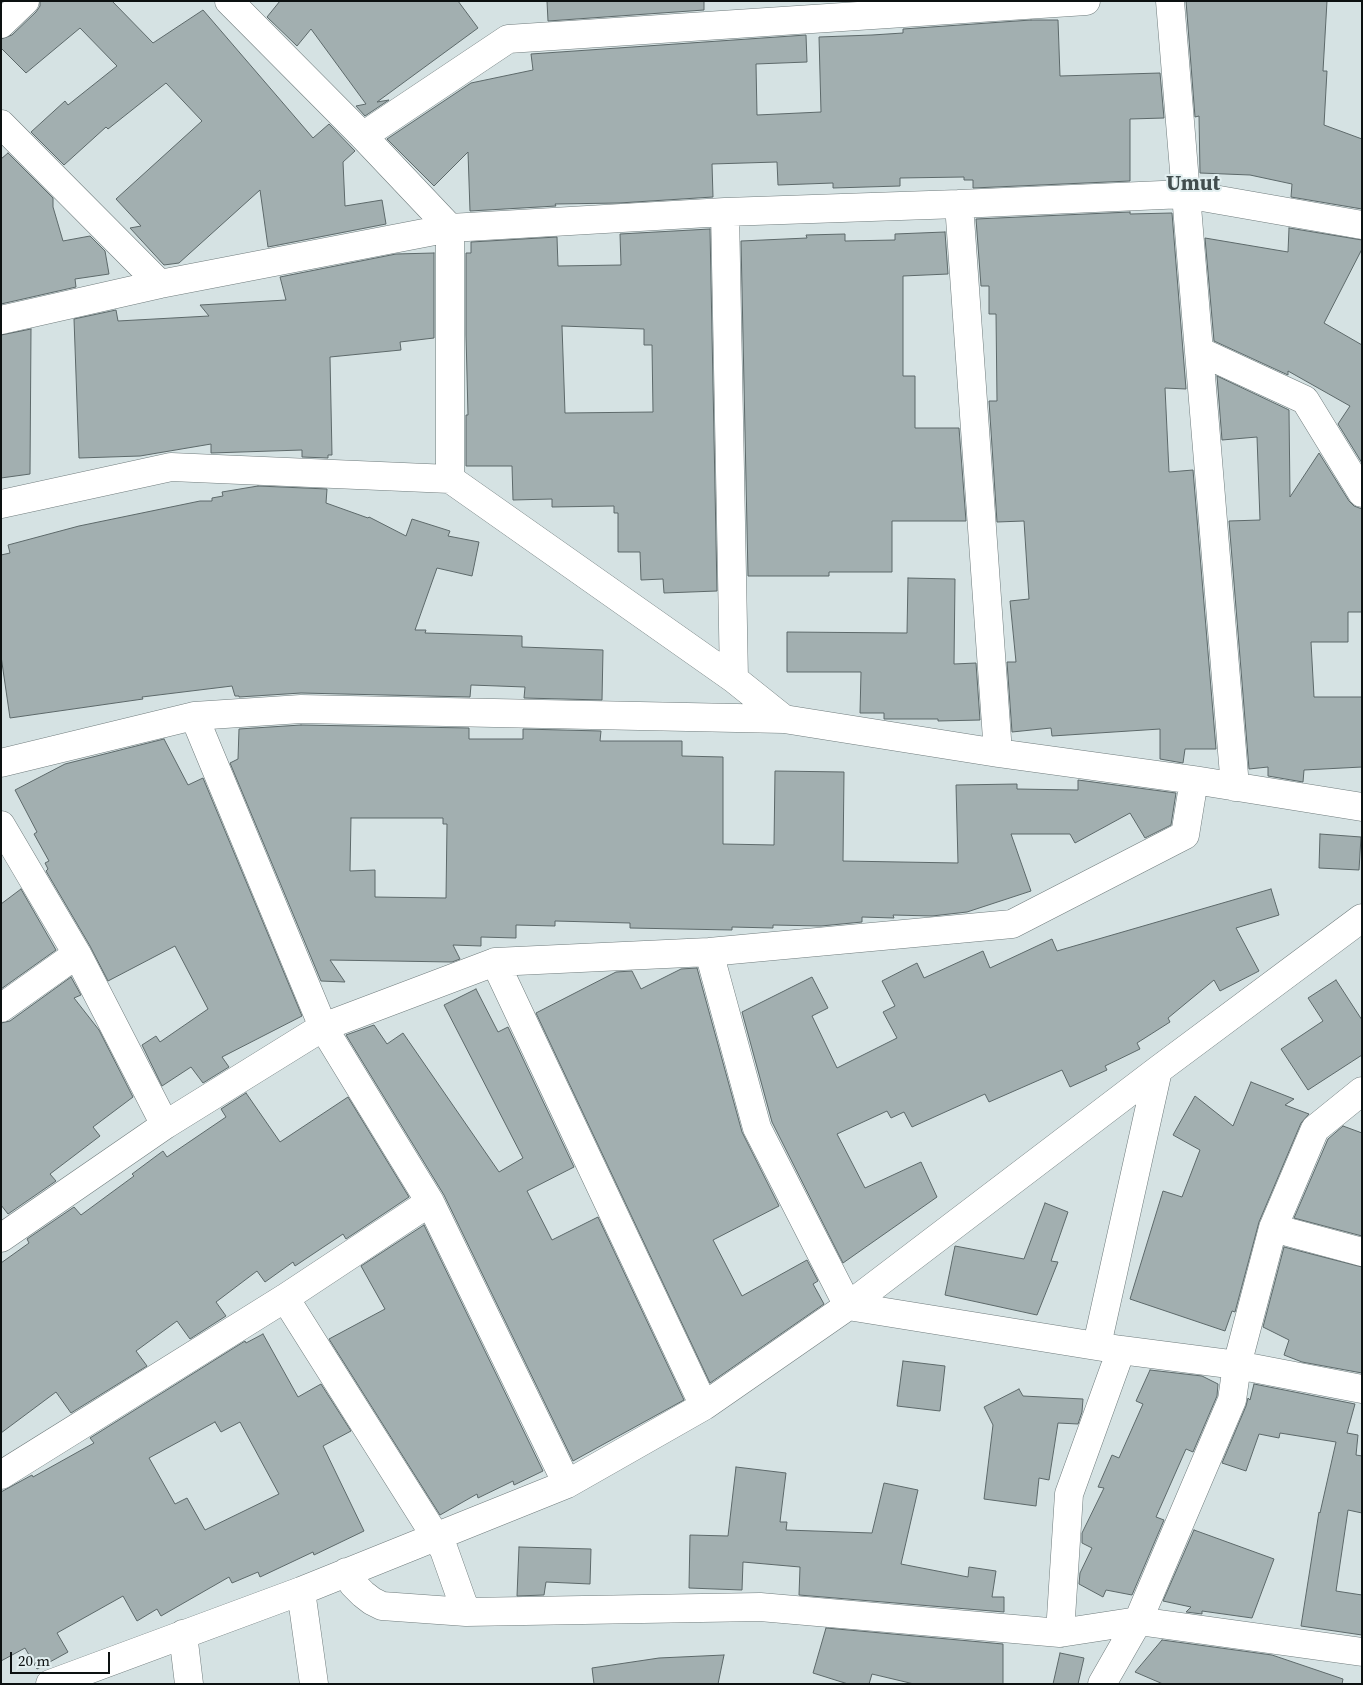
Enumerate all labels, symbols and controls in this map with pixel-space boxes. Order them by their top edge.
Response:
district label: Umut [1166,172,1220,198]
scale bar [12,1642,112,1674]
text: 20 m [18,1650,50,1671]

